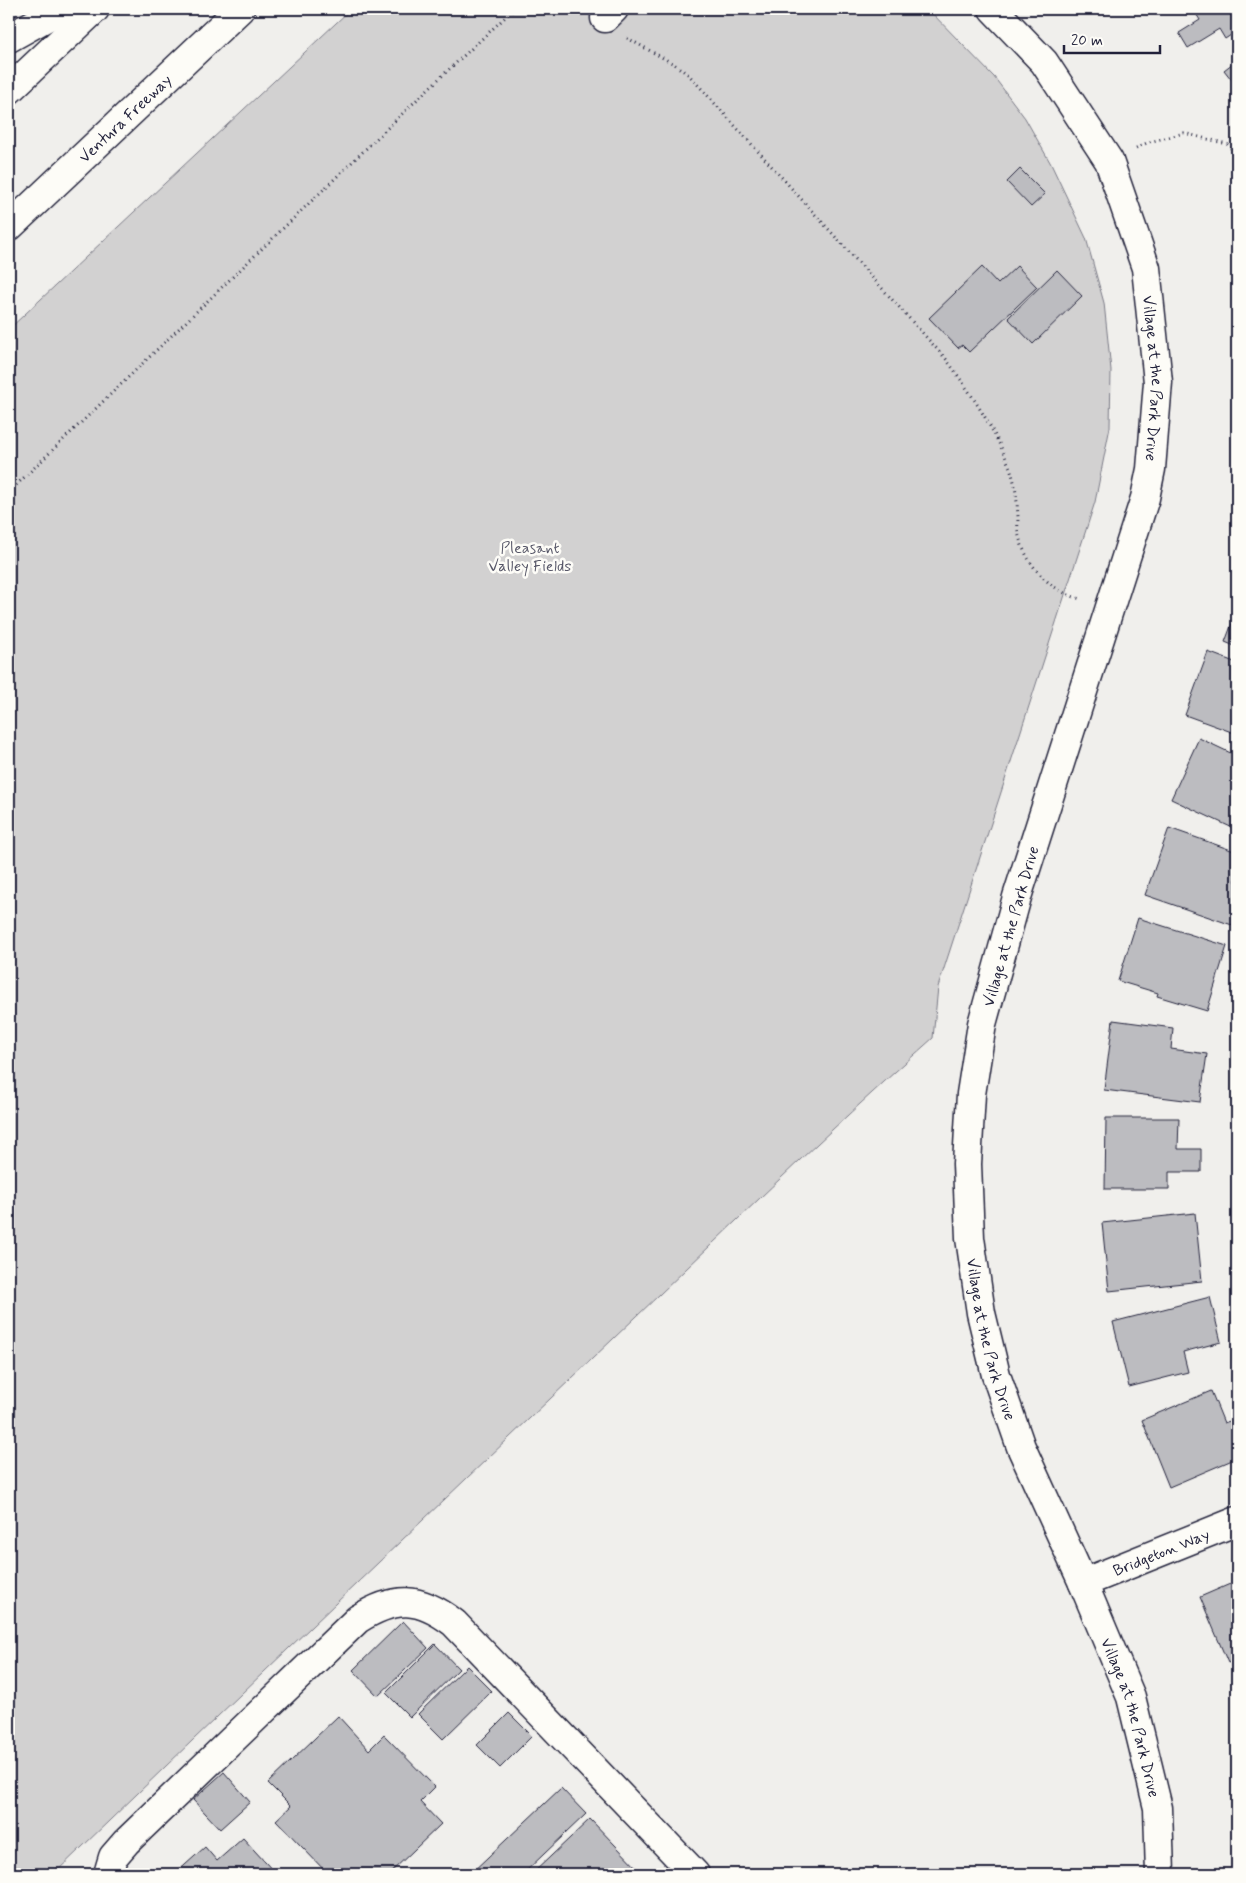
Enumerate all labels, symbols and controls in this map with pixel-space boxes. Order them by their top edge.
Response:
scale bar [1064,22,1160,54]
text: 20 m [1071,31,1103,51]
street label: Ventura Freeway [75,70,177,168]
street label: Village at the Park Drive [1137,295,1167,462]
park label: Pleasant Valley Fields [489,538,571,577]
street label: Village at the Park Drive [978,844,1044,1009]
street label: Village at the Park Drive [961,1257,1020,1423]
street label: Bridgeton Way [1110,1524,1213,1582]
street label: Village at the Park Drive [1095,1635,1164,1800]

